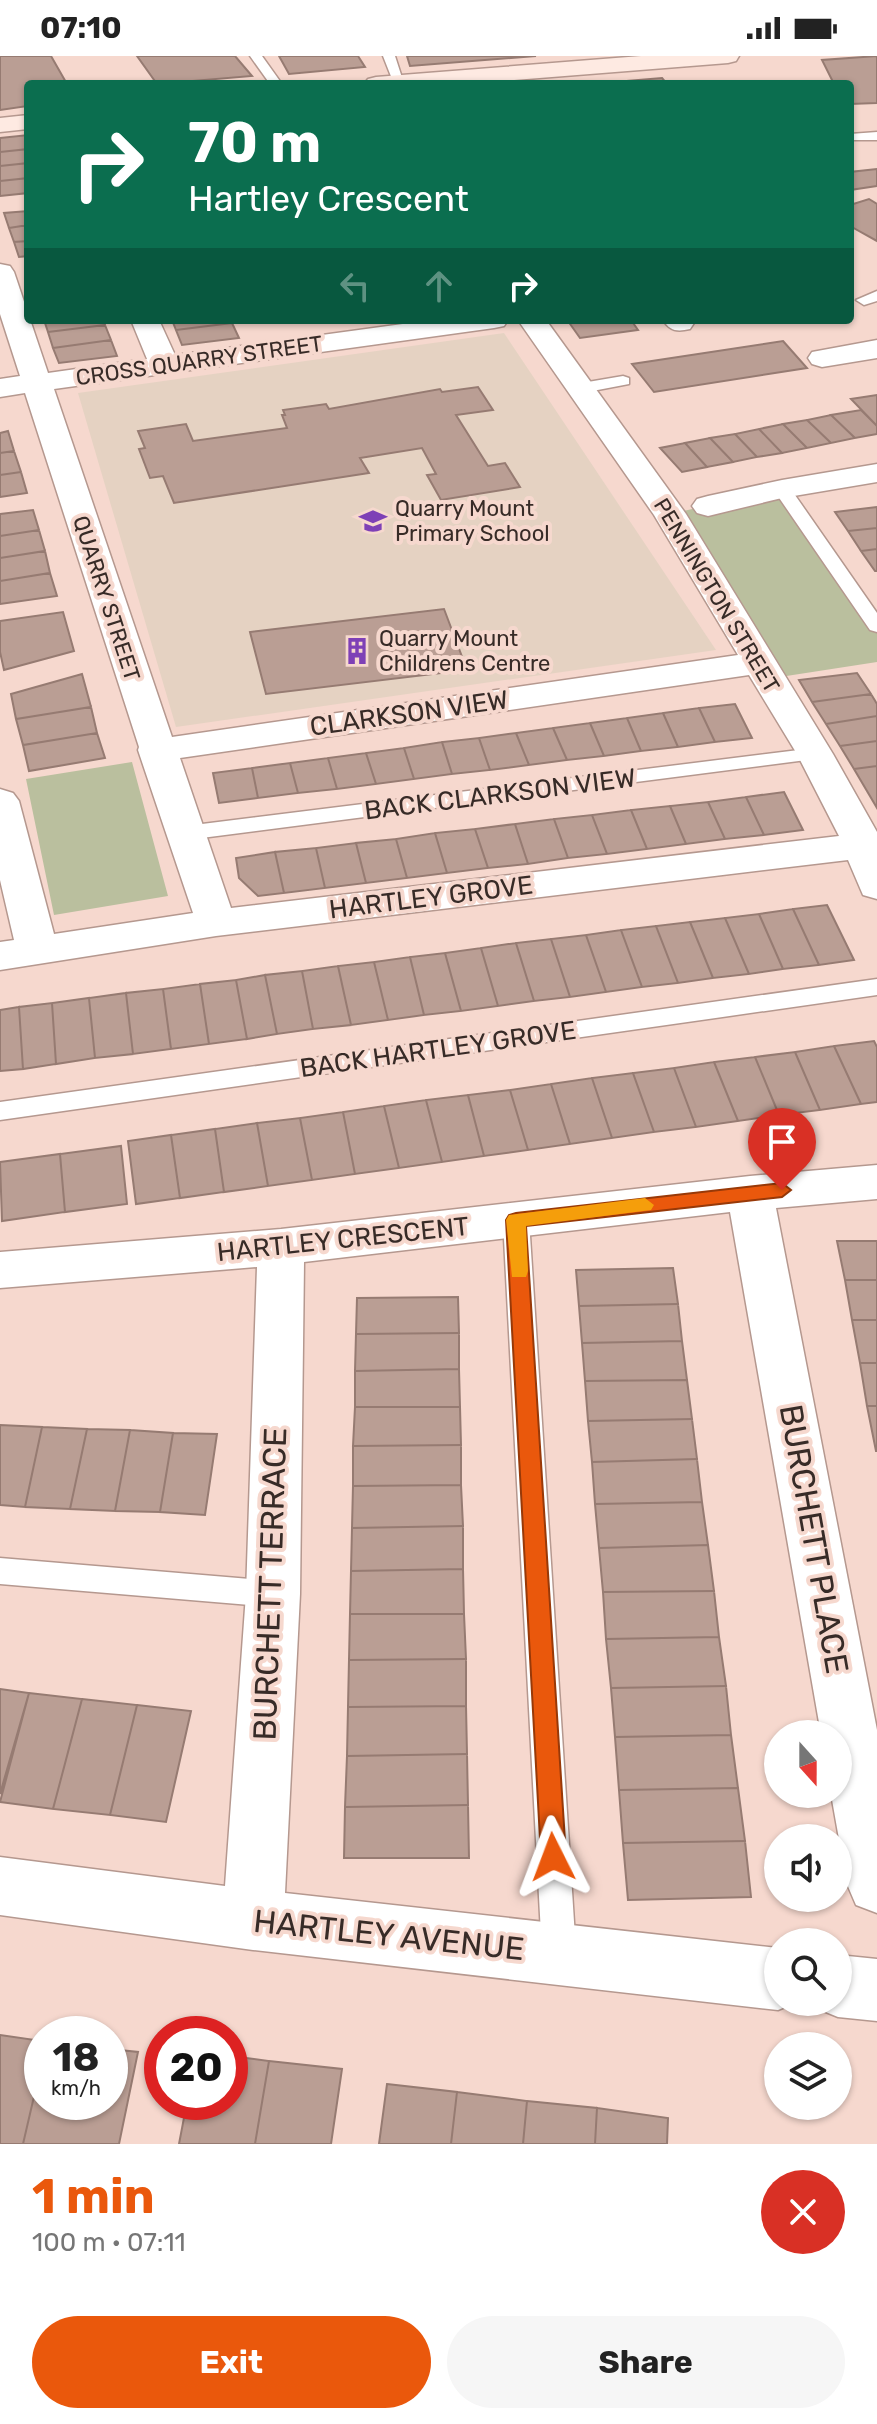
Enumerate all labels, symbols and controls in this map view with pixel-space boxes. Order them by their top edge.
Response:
text: 07:10 [40,10,122,46]
text: 70 m [188,110,321,176]
icon: right [56,112,160,216]
text: Hartley Crescent [188,177,469,220]
icon: left [333,264,377,308]
icon: ahead [417,264,461,308]
icon: right [501,264,545,308]
street label: CROSS QUARRY STREET [74,330,324,391]
street label: PENNINGTON STREET [648,493,785,698]
place label: Quarry Mount Primary School [395,495,550,547]
school or university icon: Quarry Mount Primary School [358,506,388,536]
street label: QUARRY STREET [67,512,146,684]
place label: Quarry Mount Childrens Centre [379,625,550,677]
building icon: Quarry Mount Childrens Centre [342,636,372,666]
street label: CLARKSON VIEW [308,684,510,743]
street label: BACK CLARKSON VIEW [363,762,638,827]
street label: HARTLEY GROVE [327,870,535,925]
street label: BACK HARTLEY GROVE [298,1015,578,1084]
pin [748,1108,816,1190]
icon: arrive [760,1120,804,1164]
street label: HARTLEY CRESCENT [216,1211,471,1268]
street label: BURCHETT PLACE [772,1401,856,1677]
street label: BURCHETT TERRACE [246,1427,294,1741]
north arrow [764,1720,852,1808]
map controls [764,1720,852,2120]
position arrow [511,1815,595,1899]
button: sound [764,1824,852,1912]
street label: HARTLEY AVENUE [252,1902,526,1968]
button: search [764,1928,852,2016]
speed limit sign: 20 [144,2016,248,2120]
button: layers [764,2032,852,2120]
text: 18 [53,2034,99,2081]
text: km/h [51,2076,101,2100]
text: 1 min [32,2168,155,2225]
button: close [761,2170,845,2254]
text: 100 m · 07:11 [32,2227,186,2258]
button: Exit [32,2316,431,2408]
button: Share [447,2316,845,2408]

